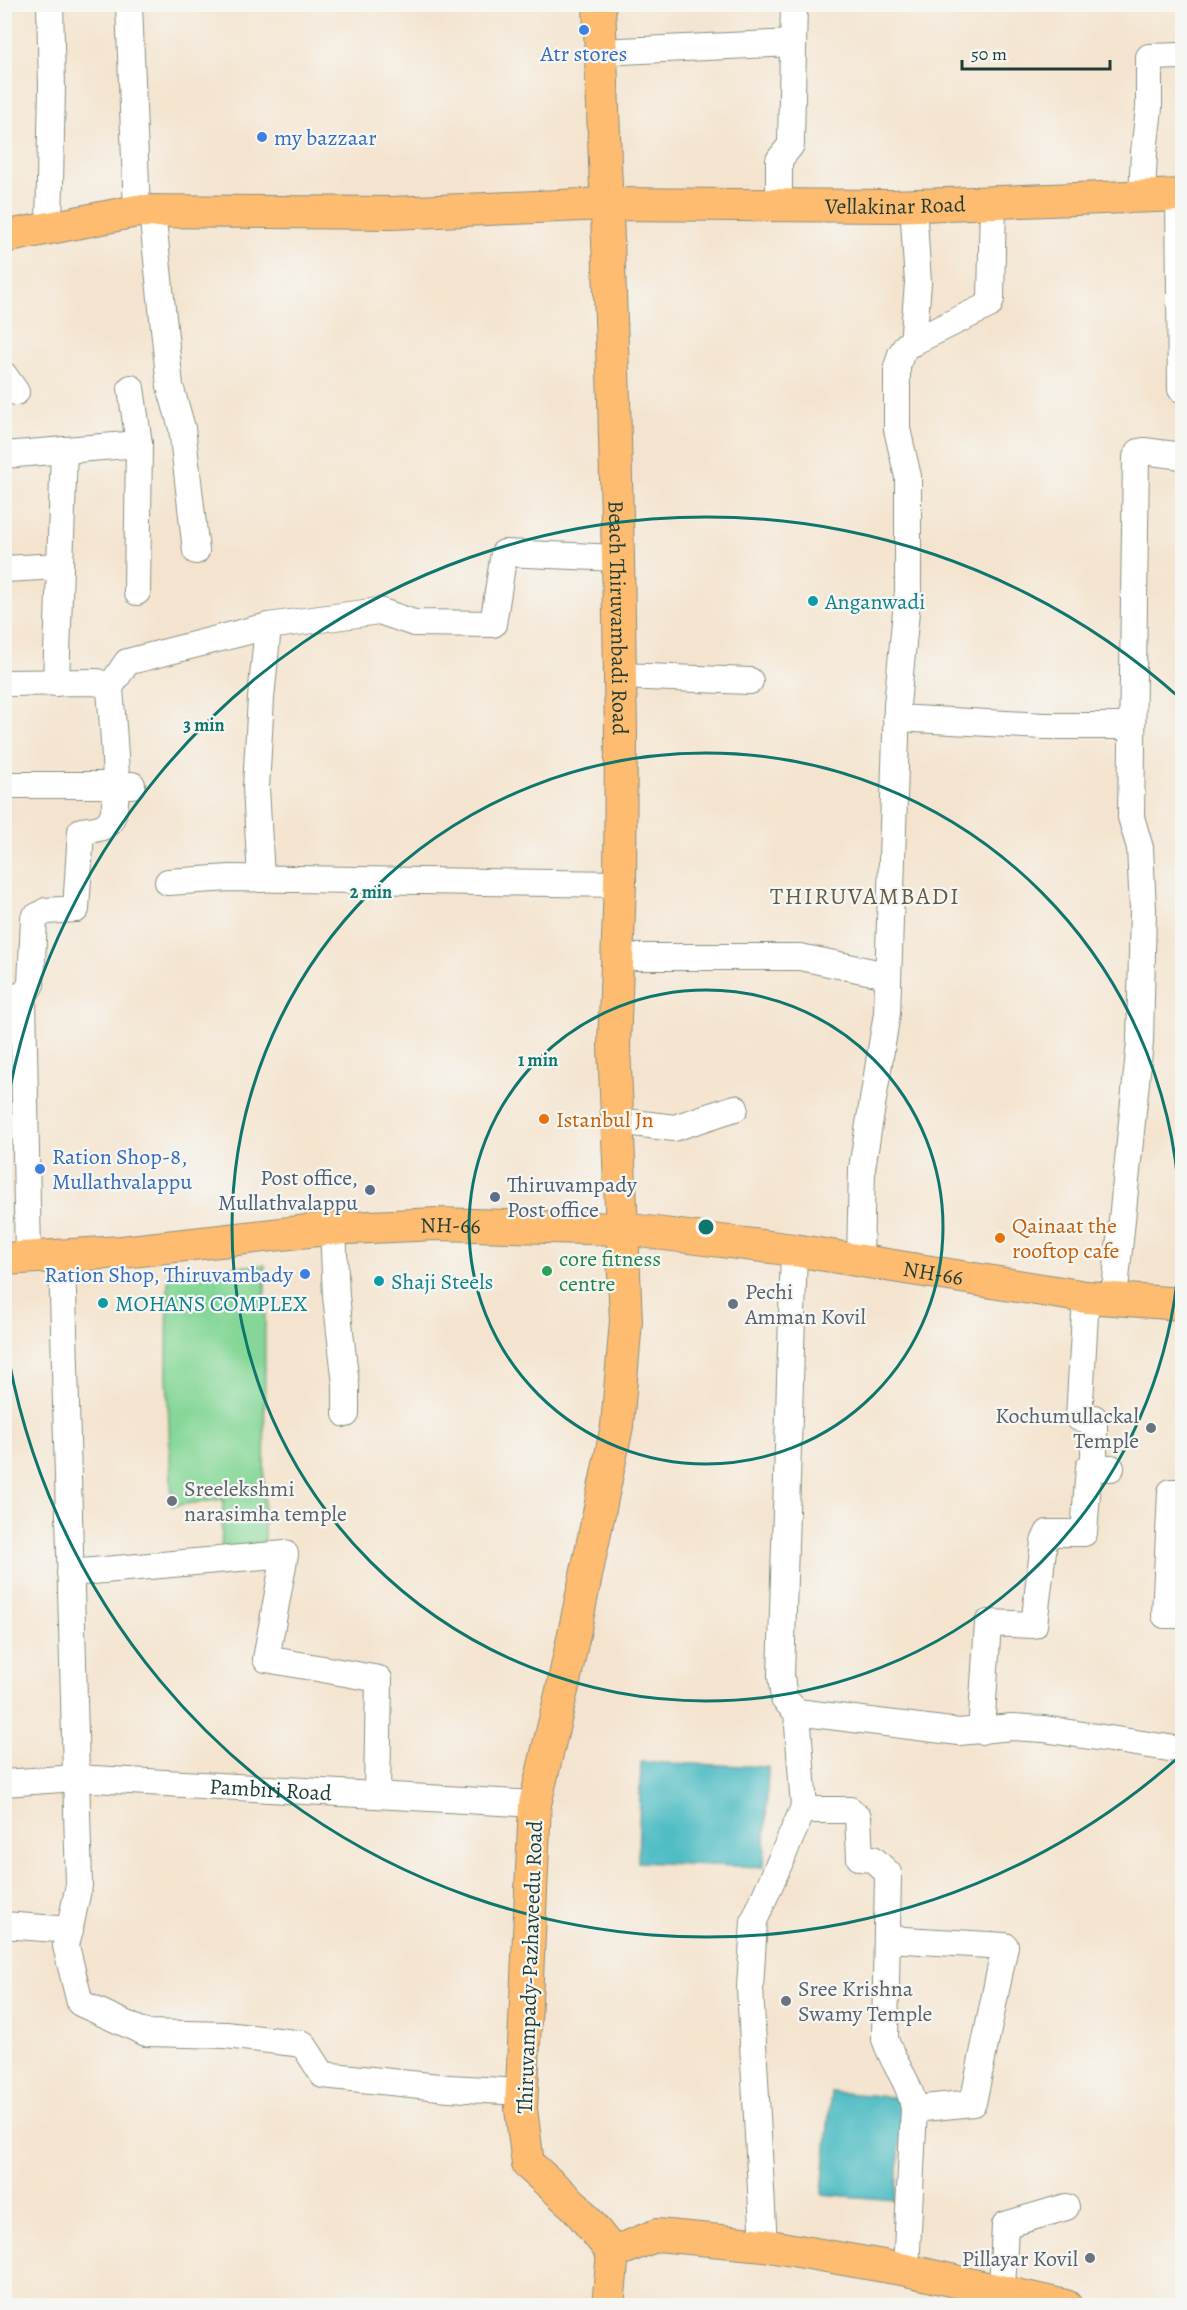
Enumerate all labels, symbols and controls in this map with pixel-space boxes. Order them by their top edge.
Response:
marker: Atr stores [577,23,591,37]
scale bar [962,33,1110,71]
place label: Atr stores [540,39,627,69]
text: 50 m [971,42,1007,66]
place label: my bazzaar [274,123,377,153]
marker: my bazzaar [255,130,269,144]
street label: Vellakinar Road [824,189,966,222]
street label: Beach Thiruvambadi Road [601,500,635,735]
place label: Anganwadi [824,587,926,617]
marker: Anganwadi [806,594,820,608]
text: 3 min [183,713,225,737]
text: 2 min [350,880,392,904]
district label: THIRUVAMBADI [770,880,960,912]
text: 1 min [518,1048,558,1072]
place label: Istanbul Jn [556,1105,654,1135]
marker: Istanbul Jn [537,1112,551,1126]
place label: Ration Shop-8, Mullathvalappu [52,1142,192,1197]
marker: Ration Shop-8, Mullathvalappu [33,1162,47,1176]
place label: Post office, Mullathvalappu [218,1163,358,1218]
place label: Thiruvampady Post office [507,1170,637,1225]
marker: Post office, Mullathvalappu [363,1183,377,1197]
marker: Thiruvampady Post office [488,1190,502,1204]
street label: NH-66 [420,1210,481,1241]
place label: Qainaat the rooftop cafe [1012,1211,1119,1266]
centre of rings [696,1217,716,1237]
marker: Qainaat the rooftop cafe [993,1231,1007,1245]
place label: core fitness centre [559,1244,661,1299]
street label: NH-66 [901,1254,965,1293]
place label: Ration Shop, Thiruvambady [44,1260,293,1290]
marker: core fitness centre [540,1264,554,1278]
marker: Ration Shop, Thiruvambady [298,1267,312,1281]
place label: Shaji Steels [391,1267,493,1297]
marker: Shaji Steels [372,1274,386,1288]
place label: Pechi Amman Kovil [744,1277,866,1332]
place label: MOHANS COMPLEX [115,1289,308,1319]
marker: MOHANS COMPLEX [96,1296,110,1310]
marker: Pechi Amman Kovil [726,1297,740,1311]
place label: Kochumullackal Temple [995,1401,1139,1456]
marker: Kochumullackal Temple [1144,1421,1158,1435]
place label: Sreelekshmi narasimha temple [184,1474,347,1529]
marker: Sreelekshmi narasimha temple [165,1494,179,1508]
street label: Pambiri Road [208,1772,333,1808]
street label: Thiruvampady-Pazhaveedu Road [510,1820,550,2114]
place label: Sree Krishna Swamy Temple [798,1974,932,2029]
marker: Sree Krishna Swamy Temple [779,1994,793,2008]
place label: Pillayar Kovil [962,2244,1078,2274]
marker: Pillayar Kovil [1083,2251,1097,2265]

